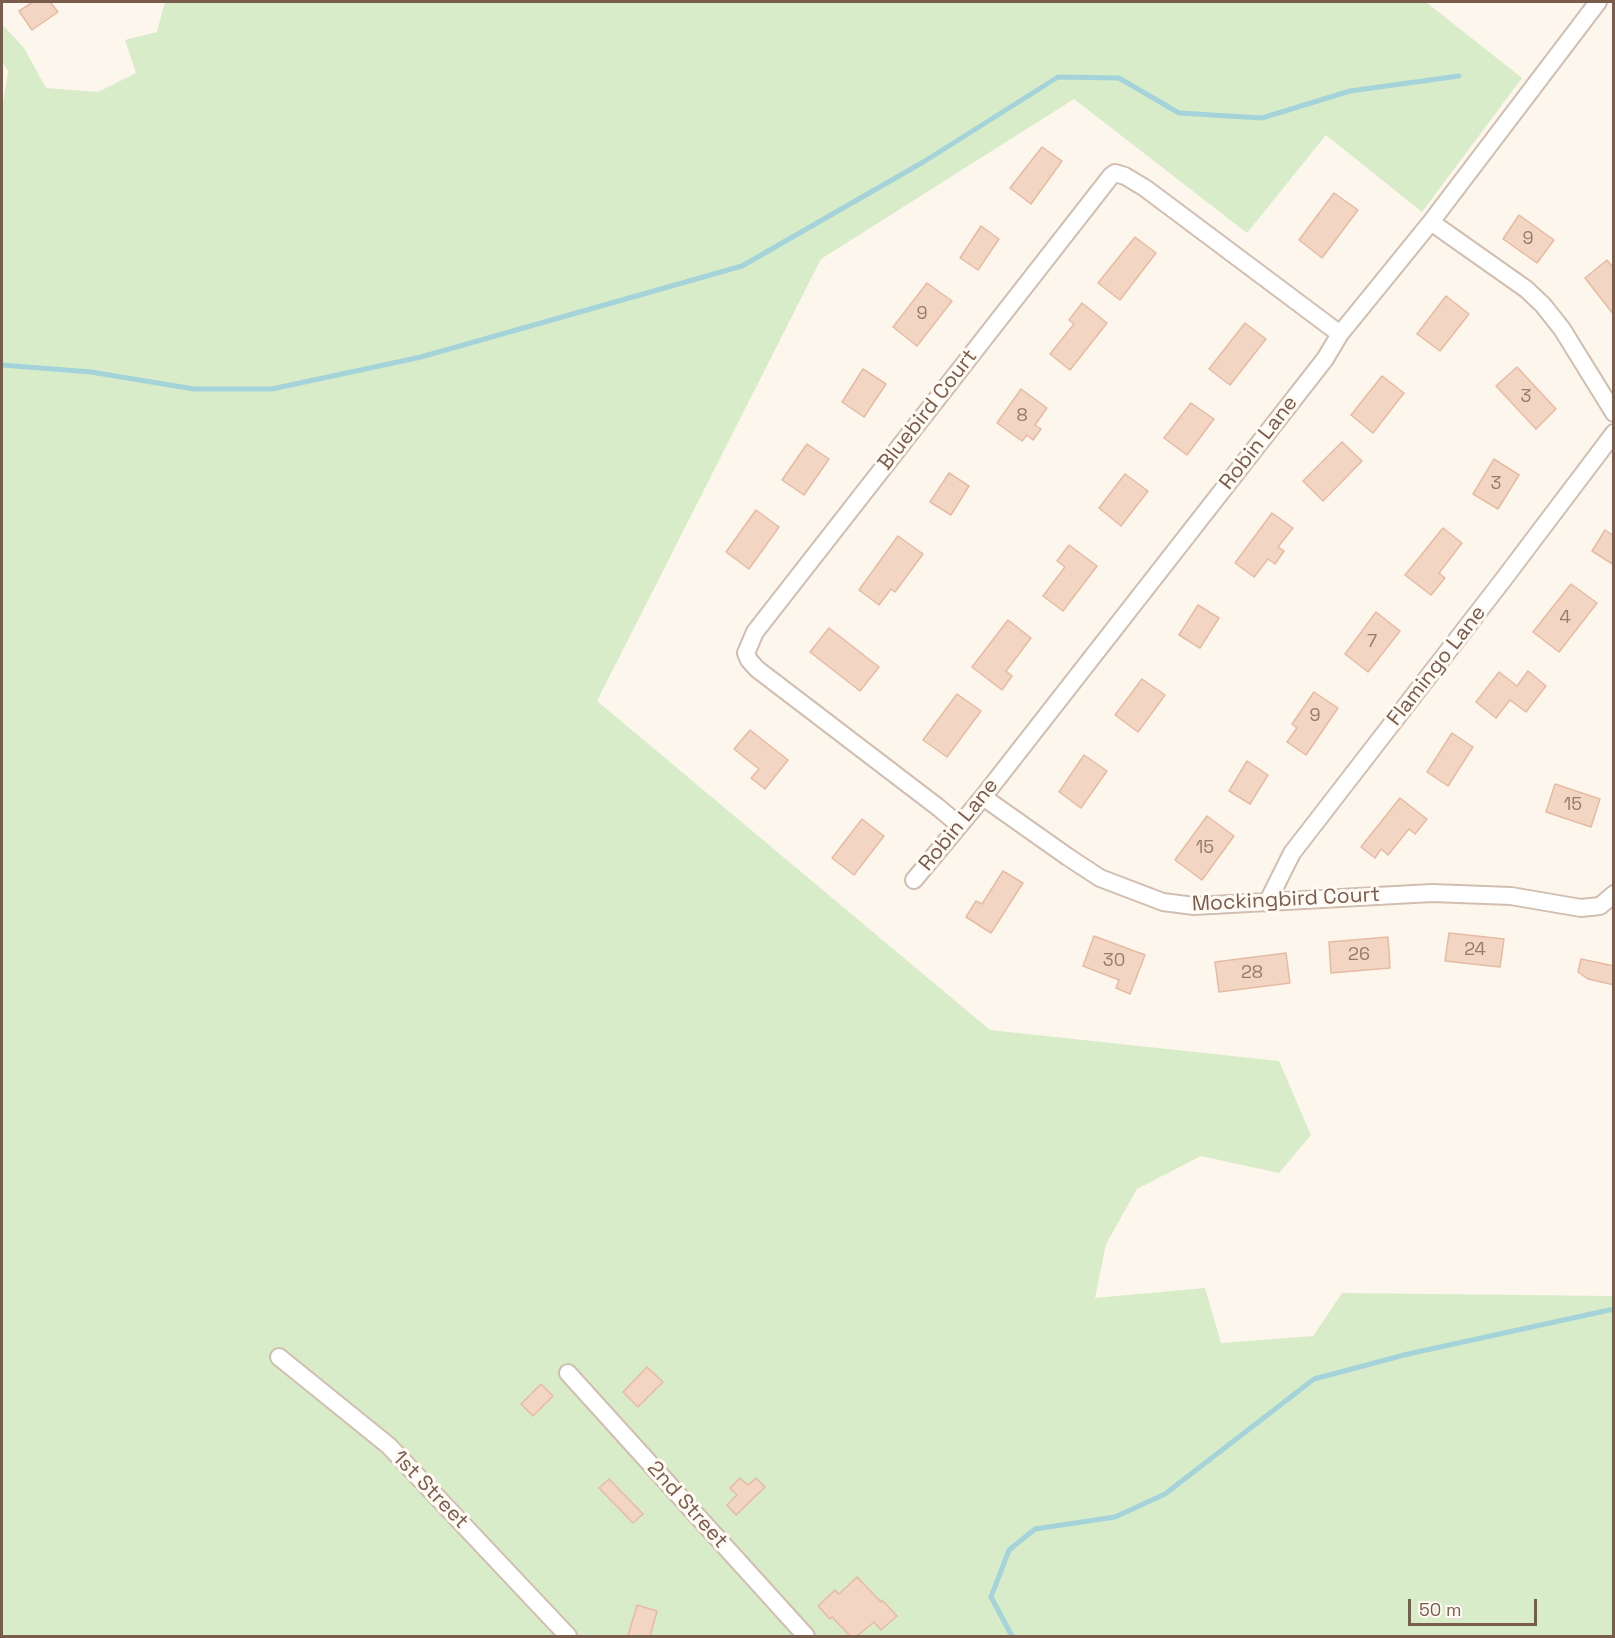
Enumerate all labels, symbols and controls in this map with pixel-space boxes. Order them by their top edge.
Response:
house number: 9 [1522,228,1534,250]
house number: 9 [916,303,928,325]
street label: Bluebird Court [873,345,983,475]
house number: 3 [1521,386,1531,408]
street label: Robin Lane [1215,391,1303,495]
house number: 8 [1016,405,1028,427]
house number: 3 [1491,473,1501,495]
street label: Flamingo Lane [1382,601,1492,731]
house number: 4 [1559,607,1571,629]
house number: 7 [1367,631,1377,653]
house number: 9 [1309,705,1321,727]
street label: Robin Lane [914,774,1004,876]
house number: 15 [1564,794,1582,816]
house number: 15 [1196,837,1214,859]
street label: Mockingbird Court [1191,882,1381,918]
house number: 24 [1464,939,1486,961]
house number: 26 [1348,944,1370,966]
house number: 30 [1103,950,1125,972]
house number: 28 [1241,962,1263,984]
street label: 1st Street [387,1446,473,1534]
street label: 2nd Street [641,1456,733,1554]
scale bar [1411,1587,1540,1625]
text: 50 m [1419,1598,1461,1621]

